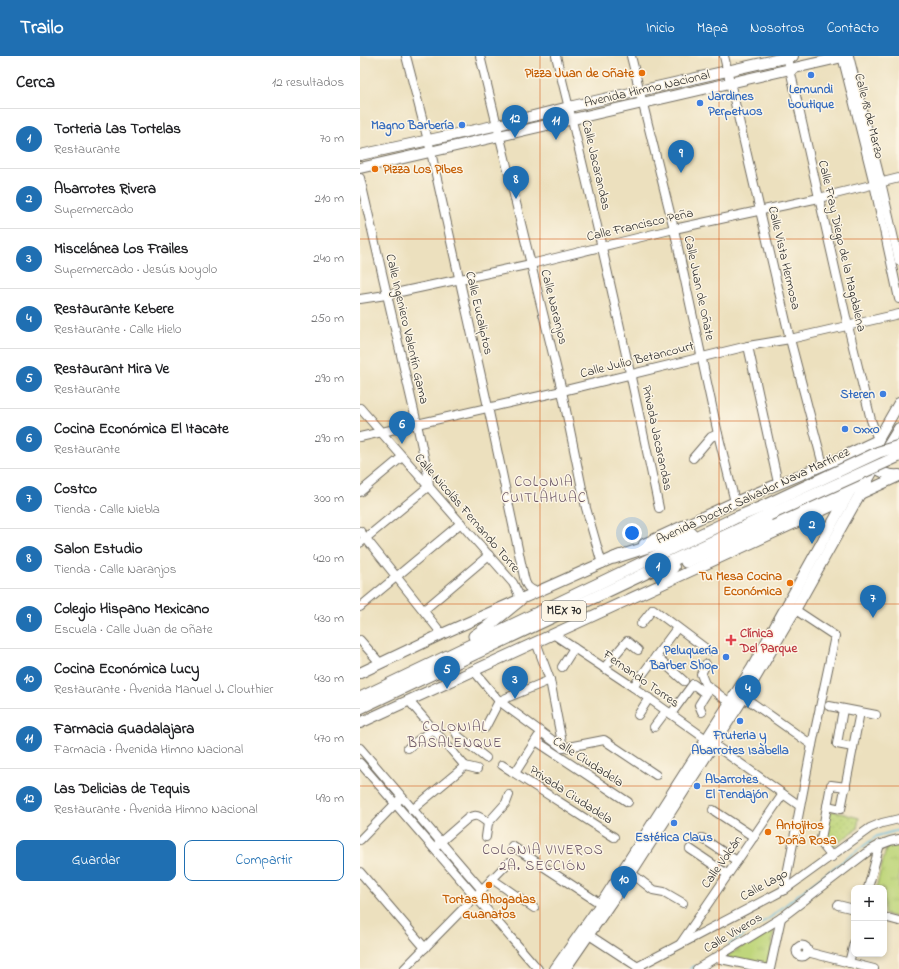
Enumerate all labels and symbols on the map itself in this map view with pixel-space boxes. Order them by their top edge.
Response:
place label: Pizza Juan de Oñate [525,64,635,83]
street label: Avenida Himno Nacional [582,65,712,113]
marker: Pizza Juan de Oñate [637,68,647,78]
marker: Lemundi boutique [806,70,816,80]
street label: Calle 18 de Marzo [849,71,889,161]
place label: Lemundi boutique [788,80,835,114]
place label: Jardines Perpetuos [708,87,763,121]
marker: Jardines Perpetuos [695,98,705,108]
pin: 12 [502,105,528,138]
pin: 11 [543,107,569,140]
place label: Magno Barbería [371,116,454,137]
street label: Calle Jacarandas [576,118,616,212]
marker: Magno Barbería [457,120,467,130]
pin: 9 [668,140,694,173]
street label: Calle Fray Diego de la Magdalena [812,158,871,334]
place label: Pizza Los Pibes [383,160,463,179]
marker: Pizza Los Pibes [370,164,380,174]
pin: 8 [503,166,529,199]
street label: Calle Francisco Peña [585,203,695,247]
street label: Calle Vista Hermosa [763,204,805,312]
street label: Calle Juan de Oñate [679,234,719,342]
street label: Calle Ingeniero Valentín Gama [379,252,434,406]
street label: Calle Naranjos [535,267,573,347]
street label: Calle Eucaliptos [460,269,498,357]
street label: Calle Julio Betancourt [578,337,696,383]
street label: Privada Jacarandas [637,384,678,493]
place label: Steren [840,385,876,404]
marker: Steren [878,389,888,399]
pin: 6 [389,411,415,444]
place label: Oxxo [853,420,880,439]
marker: Oxxo [840,424,850,434]
street label: Avenida Doctor Salvador Nava Martínez [653,442,853,549]
street label: Calle Nicolás Fernando Torre [410,449,524,577]
district label: COLONIA CUITLÁHUAC [502,472,586,509]
pin: 2 [799,511,825,544]
your location [622,523,642,543]
pin: 1 [645,553,671,586]
place label: Tu Mesa Cocina Económica [699,567,782,601]
marker: Tu Mesa Cocina Económica [785,578,795,588]
pin: 7 [860,585,886,618]
road number: MEX 70 [542,601,586,621]
place label: Clínica Del Parque [739,624,798,658]
marker: Clínica Del Parque [725,634,737,646]
place label: Peluquería Barber Shop [649,641,718,675]
street label: Fernando Torres [598,645,683,713]
marker: Peluquería Barber Shop [721,652,731,662]
pin: 5 [434,656,460,689]
pin: 3 [502,666,528,699]
pin: 4 [735,675,761,708]
marker: Fruteria y Abarrotes Isabella [735,716,745,726]
district label: COLONIAL BASALENQUE [406,717,503,754]
place label: Fruteria y Abarrotes Isabella [691,726,789,760]
street label: Calle Ciudadela [549,732,627,792]
street label: Privada Ciudadela [525,761,617,829]
place label: Abarrotes El Tendajón [705,770,769,804]
marker: Abarrotes El Tendajón [692,781,702,791]
place label: Antojitos Doña Rosa [775,816,837,850]
marker: Estética Claus [669,818,679,828]
marker: Antojitos Doña Rosa [763,827,773,837]
place label: Estética Claus [635,828,713,847]
street label: Calle Volcán [697,832,747,892]
district label: COLONIA VIVEROS 2A. SECCIÓN [482,840,604,877]
street label: Calle Lago [737,864,792,907]
pin: 10 [611,866,637,899]
marker: Tortas Ahogadas Guanatos [484,880,494,890]
place label: Tortas Ahogadas Guanatos [442,890,536,924]
street label: Calle Viveros [700,908,766,958]

